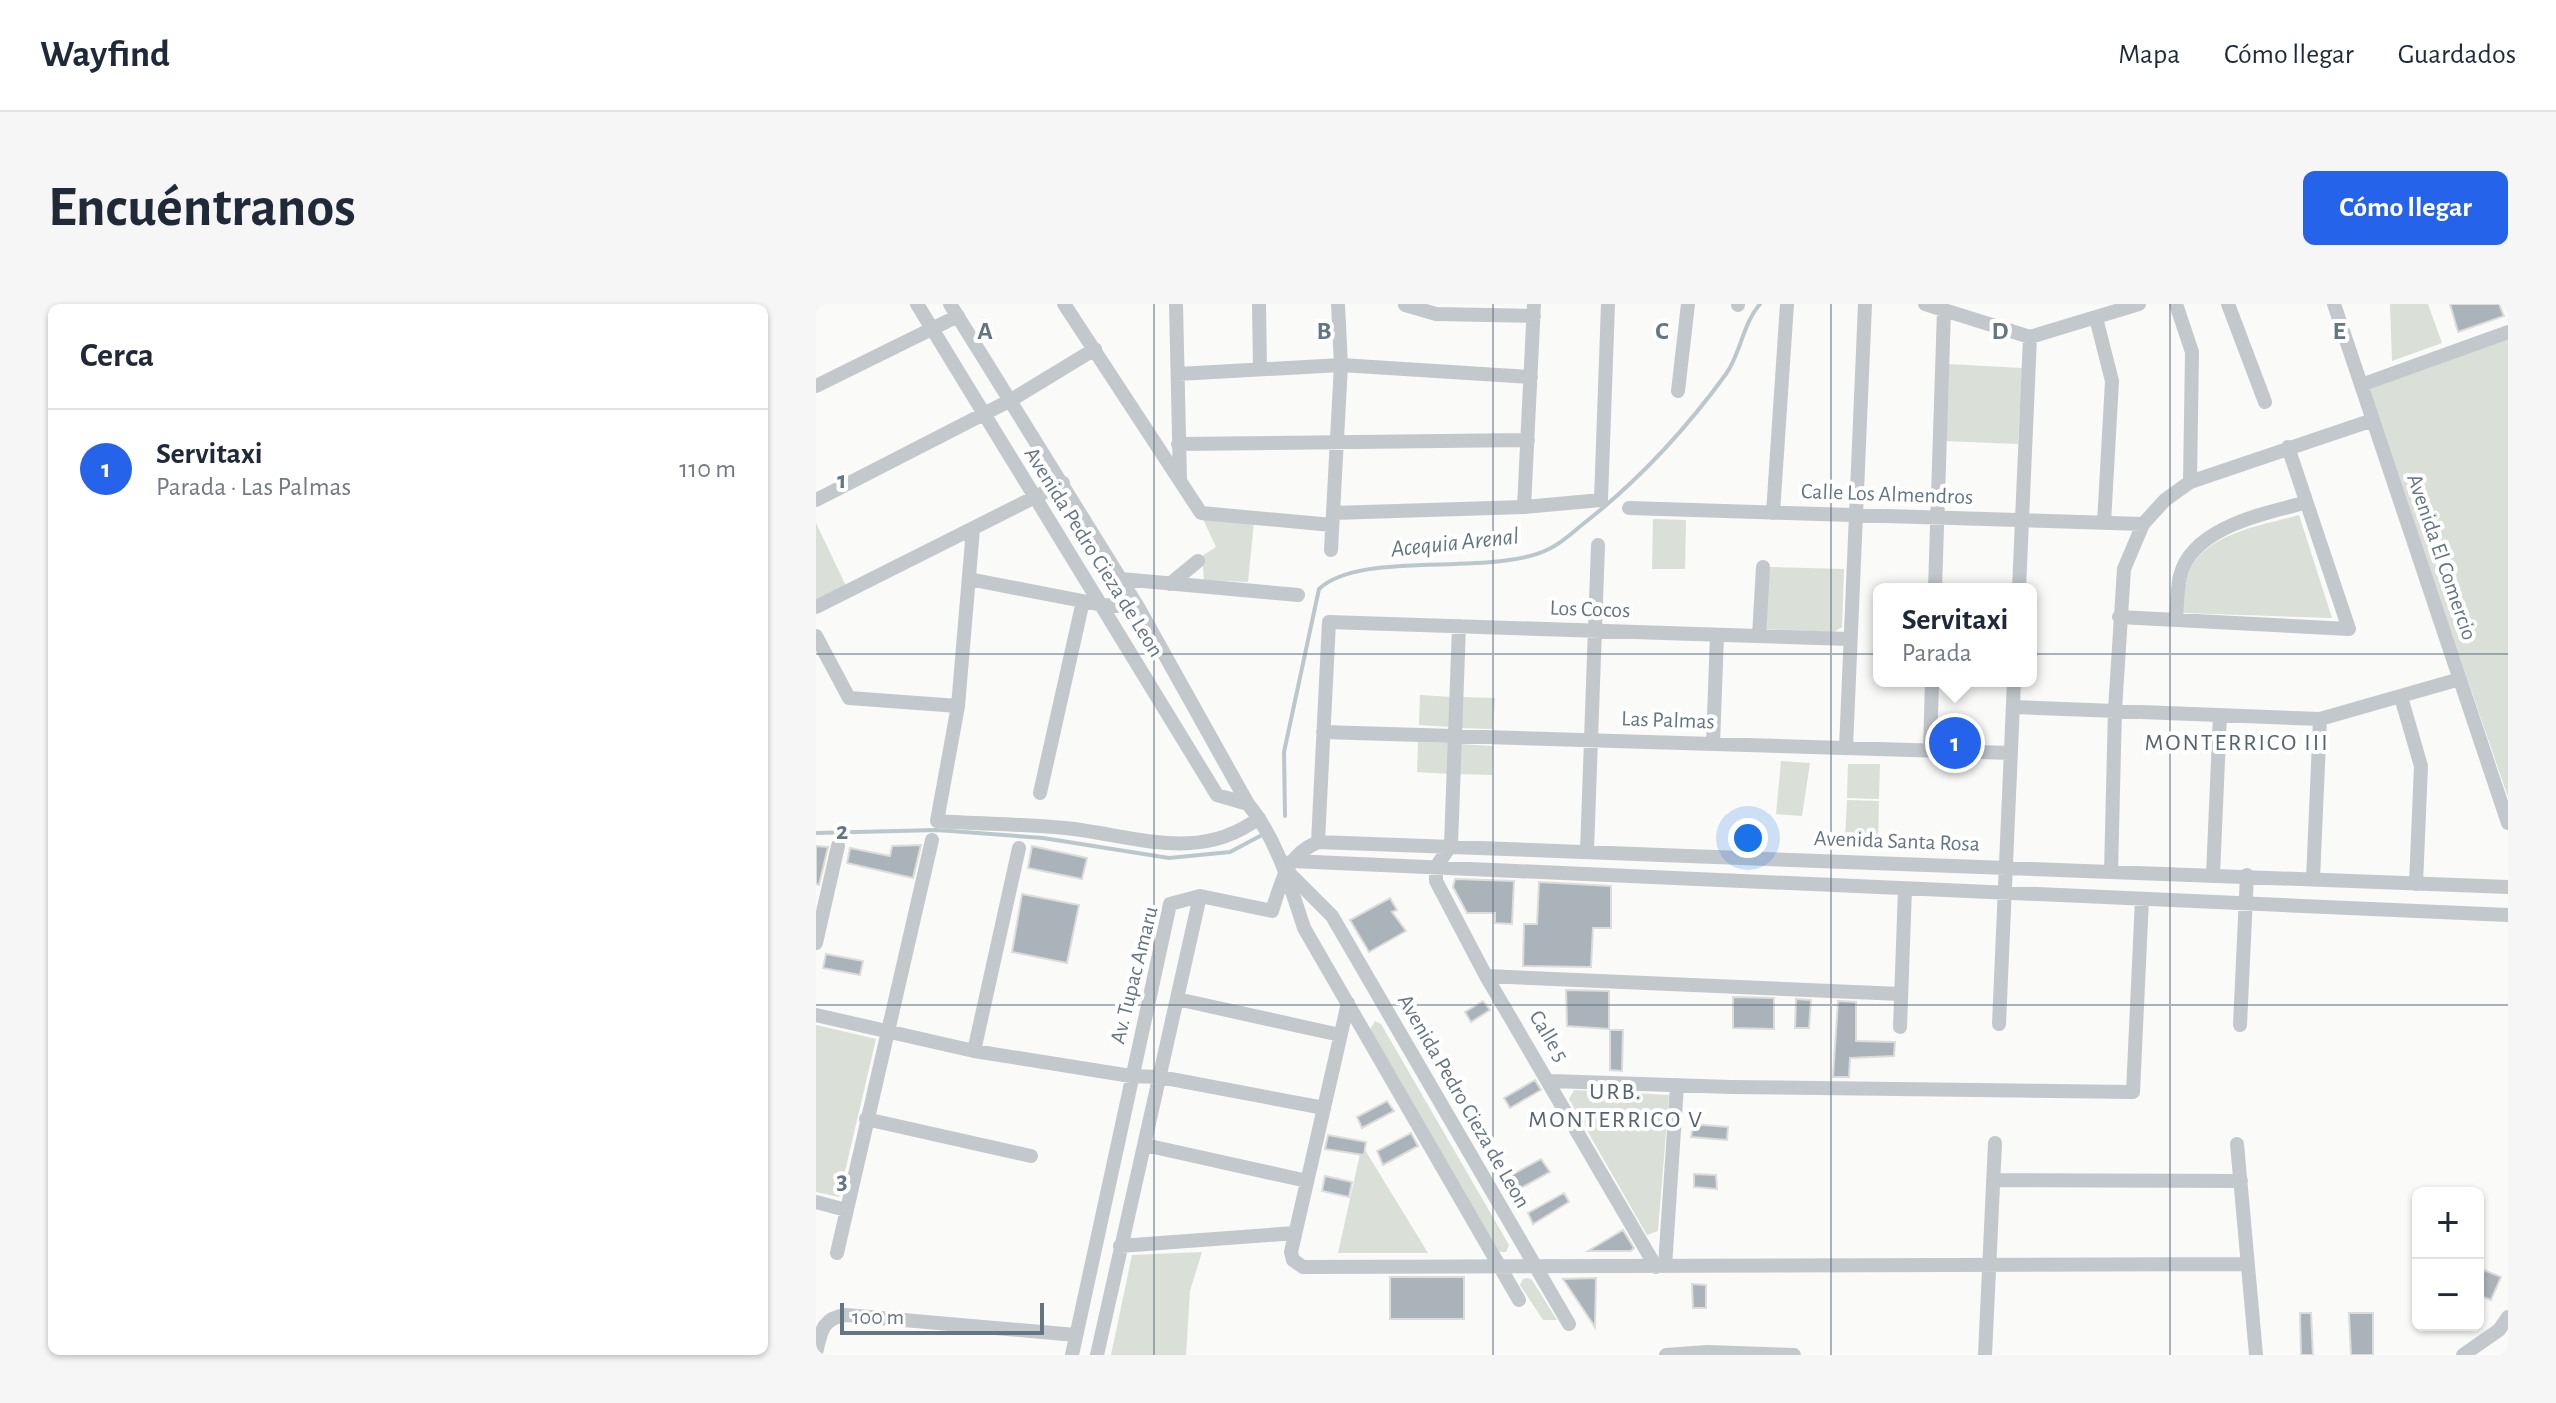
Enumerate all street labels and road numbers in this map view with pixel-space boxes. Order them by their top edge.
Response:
street label: Avenida Pedro Cieza de Leon [1020,443,1168,661]
street label: Avenida El Comercio [2403,471,2481,643]
street label: Calle Los Almendros [1801,480,1973,508]
street label: Los Cocos [1549,597,1631,621]
street label: Las Palmas [1621,707,1715,733]
street label: Avenida Santa Rosa [1814,827,1980,855]
street label: Av. Tupac Amaru [1106,904,1162,1046]
street label: Avenida Pedro Cieza de Leon [1394,990,1534,1212]
street label: Calle 5 [1525,1007,1573,1065]

